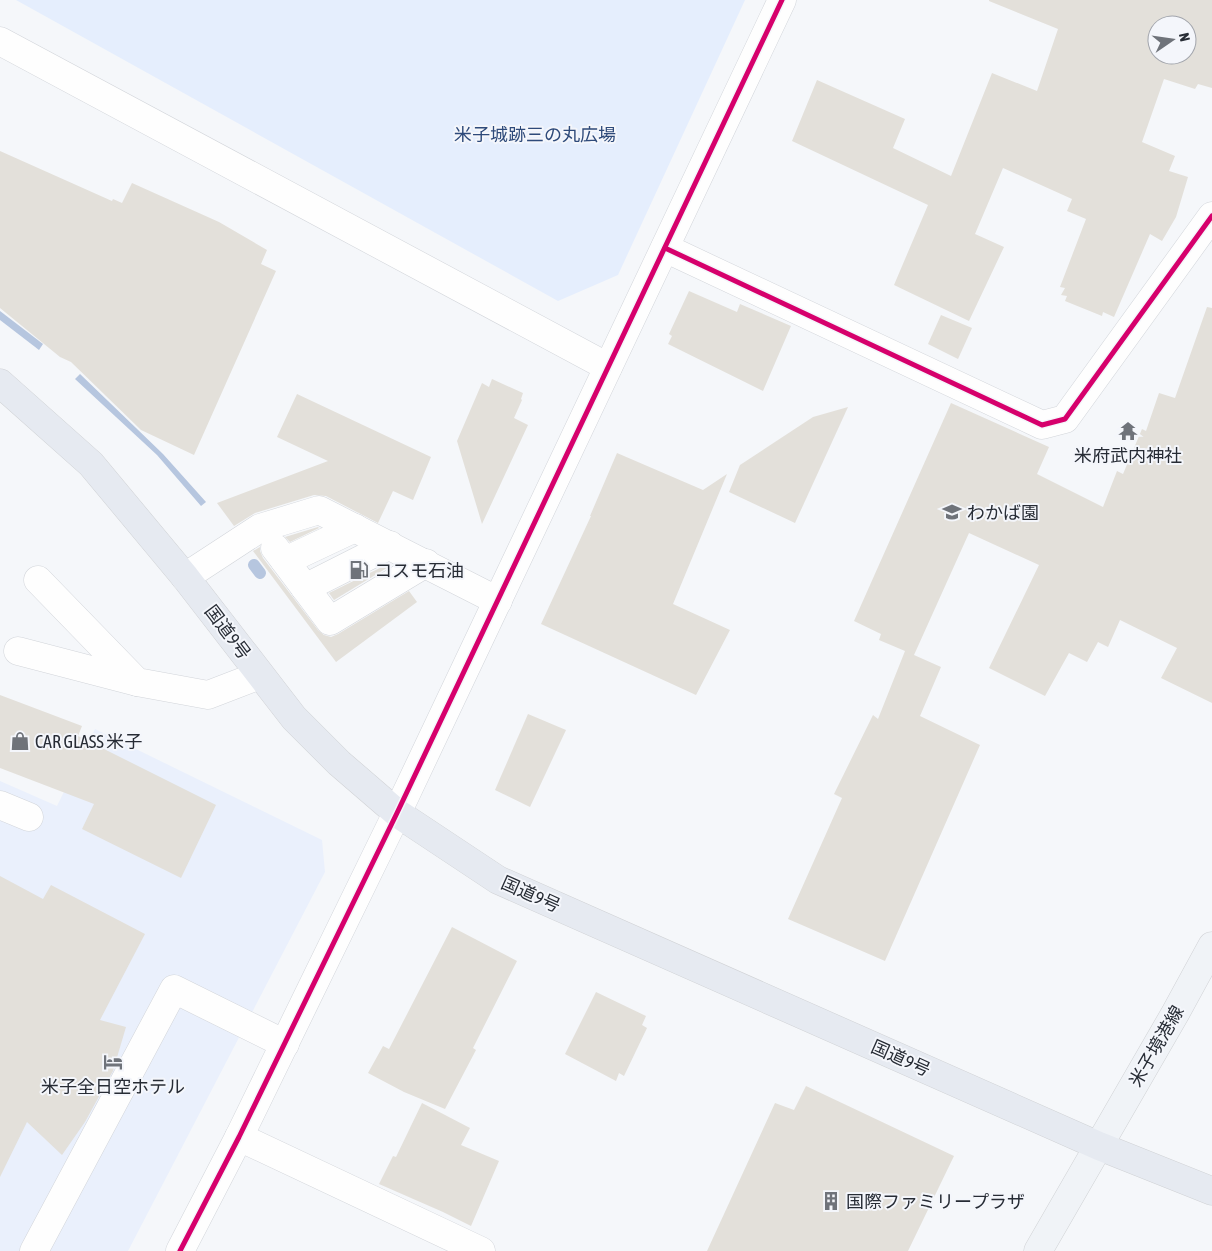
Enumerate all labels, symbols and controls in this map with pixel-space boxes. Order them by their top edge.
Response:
north arrow [1147,15,1197,65]
text: N [1176,31,1193,43]
park label: 米子城跡三の丸広場 [454,124,616,145]
temple icon: 米府武内神社 [1117,420,1139,442]
place label: 米府武内神社 [1074,445,1182,466]
school or university icon: わかば園 [941,501,963,523]
place label: わかば園 [967,502,1039,523]
fuel station icon: コスモ石油 [348,559,370,581]
place label: コスモ石油 [374,560,464,581]
street label: 国道9号 [201,601,255,663]
shop icon: CAR GLASS 米子 [9,730,31,752]
place label: CAR GLASS 米子 [35,731,142,752]
street label: 国道9号 [498,872,564,916]
street label: 米子境港線 [1124,1002,1188,1090]
street label: 国道9号 [868,1036,934,1080]
hotel icon: 米子全日空ホテル [102,1051,124,1073]
place label: 米子全日空ホテル [41,1076,185,1097]
building icon: 国際ファミリープラザ [820,1190,842,1212]
place label: 国際ファミリープラザ [846,1191,1025,1212]

